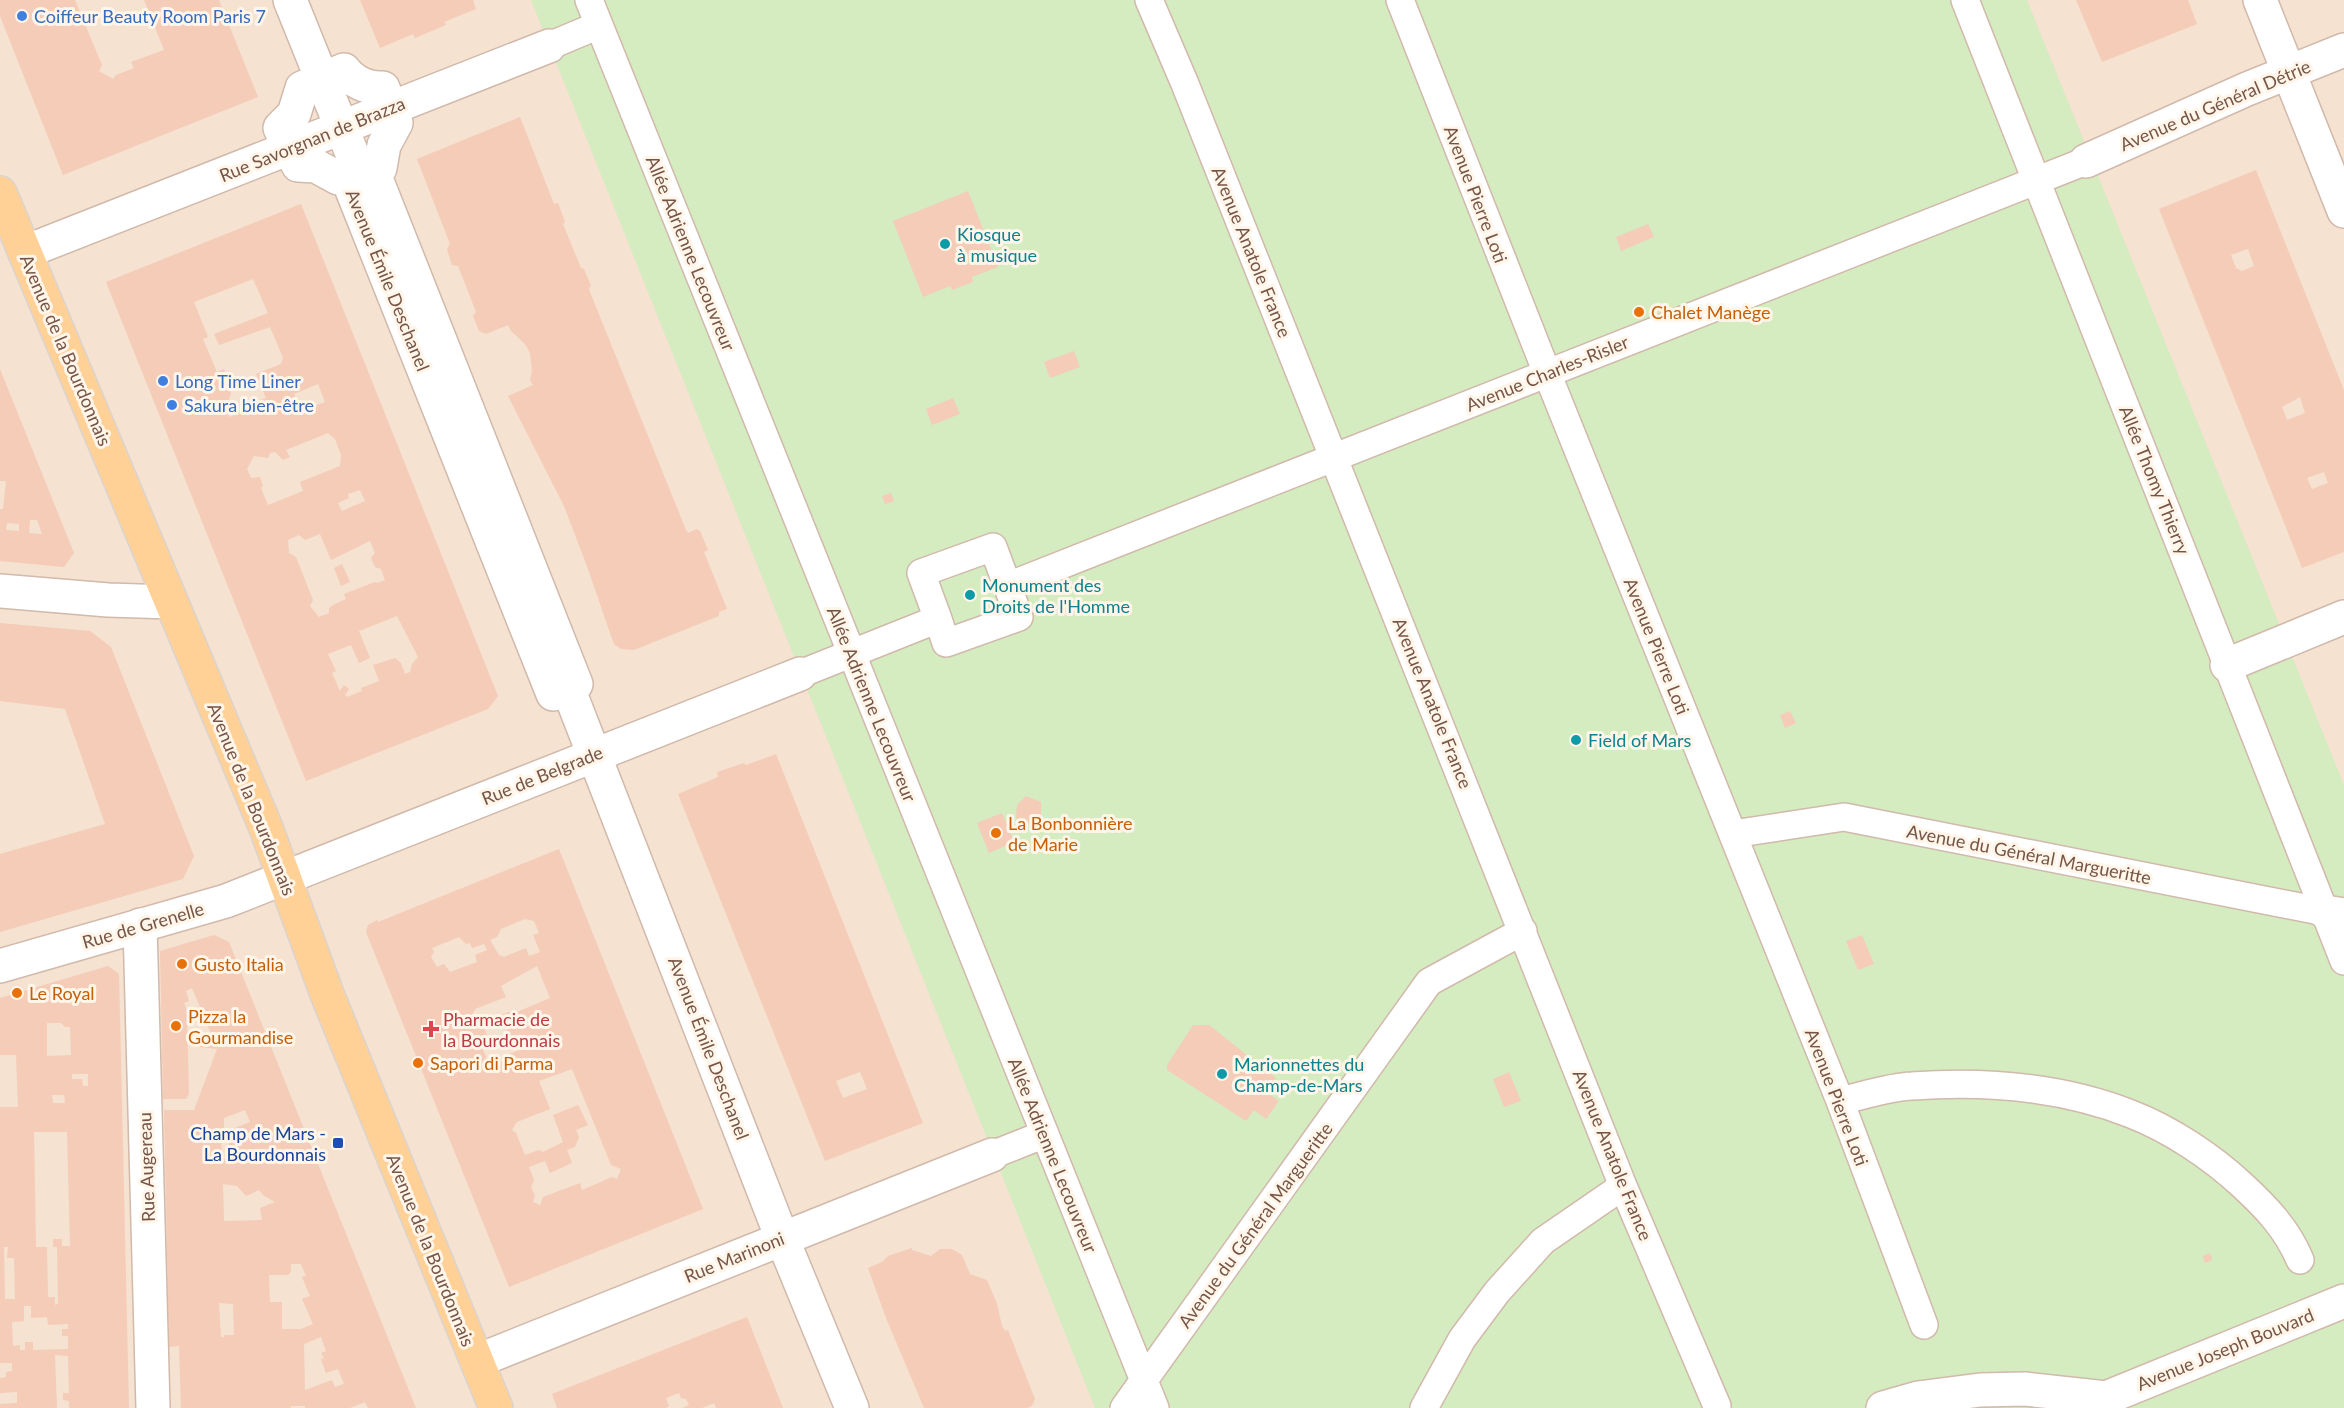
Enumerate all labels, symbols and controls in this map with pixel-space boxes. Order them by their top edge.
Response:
place label: Coiffeur Beauty Room Paris 7 [34,5,266,27]
marker: Coiffeur Beauty Room Paris 7 [15,9,29,23]
street label: Avenue du Général Détrie [2116,55,2314,155]
street label: Rue Savorgnan de Brazza [216,92,408,186]
street label: Avenue Pierre Loti [1440,122,1512,266]
street label: Allée Adrienne Lecouvreur [642,152,740,354]
street label: Avenue Anatole France [1208,163,1296,341]
street label: Avenue Émile Deschanel [341,186,435,374]
place label: Kiosque à musique [957,223,1037,266]
marker: Kiosque à musique [938,237,952,251]
street label: Avenue de la Bourdonnais [16,251,116,449]
place label: Chalet Manège [1651,301,1770,323]
marker: Chalet Manège [1632,305,1646,319]
street label: Avenue Charles-Risler [1462,330,1632,416]
place label: Long Time Liner [175,370,301,392]
marker: Long Time Liner [156,374,170,388]
place label: Sakura bien-être [184,394,314,416]
marker: Sakura bien-être [165,398,179,412]
street label: Allée Thomy Thierry [2115,402,2195,558]
place label: Monument des Droits de l'Homme [982,574,1130,617]
street label: Avenue Pierre Loti [1620,574,1694,718]
marker: Monument des Droits de l'Homme [963,588,977,602]
street label: Allée Adrienne Lecouvreur [823,603,921,805]
street label: Avenue Anatole France [1389,614,1477,792]
street label: Avenue de la Bourdonnais [203,700,301,899]
place label: Field of Mars [1588,729,1691,751]
marker: Field of Mars [1569,733,1583,747]
street label: Rue de Belgrade [478,741,606,809]
place label: La Bonbonnière de Marie [1008,812,1132,855]
street label: Avenue du Général Margueritte [1905,819,2153,889]
marker: La Bonbonnière de Marie [989,826,1003,840]
street label: Rue de Grenelle [80,897,206,953]
place label: Gusto Italia [194,953,284,975]
street label: Avenue Émile Deschanel [664,953,754,1143]
marker: Gusto Italia [175,957,189,971]
place label: Le Royal [29,982,95,1004]
marker: Le Royal [10,986,24,1000]
place label: Pizza la Gourmandise [188,1005,293,1048]
place label: Pharmacie de la Bourdonnais [443,1008,560,1051]
marker: Pizza la Gourmandise [169,1019,183,1033]
marker: Pharmacie de la Bourdonnais [424,1022,438,1036]
street label: Avenue Pierre Loti [1801,1025,1873,1169]
place label: Sapori di Parma [430,1052,553,1074]
place label: Marionnettes du Champ-de-Mars [1234,1053,1364,1096]
street label: Allée Adrienne Lecouvreur [1004,1054,1102,1256]
marker: Sapori di Parma [411,1056,425,1070]
street label: Avenue Anatole France [1569,1066,1657,1244]
marker: Marionnettes du Champ-de-Mars [1215,1067,1229,1081]
street label: Rue Augereau [133,1112,159,1222]
street label: Avenue du Général Margueritte [1173,1118,1337,1332]
place label: Champ de Mars - La Bourdonnais [190,1122,326,1165]
marker: Champ de Mars - La Bourdonnais [331,1136,345,1150]
street label: Avenue de la Bourdonnais [382,1151,480,1350]
street label: Rue Marinoni [681,1227,787,1287]
street label: Avenue Joseph Bouvard [2133,1303,2317,1395]

